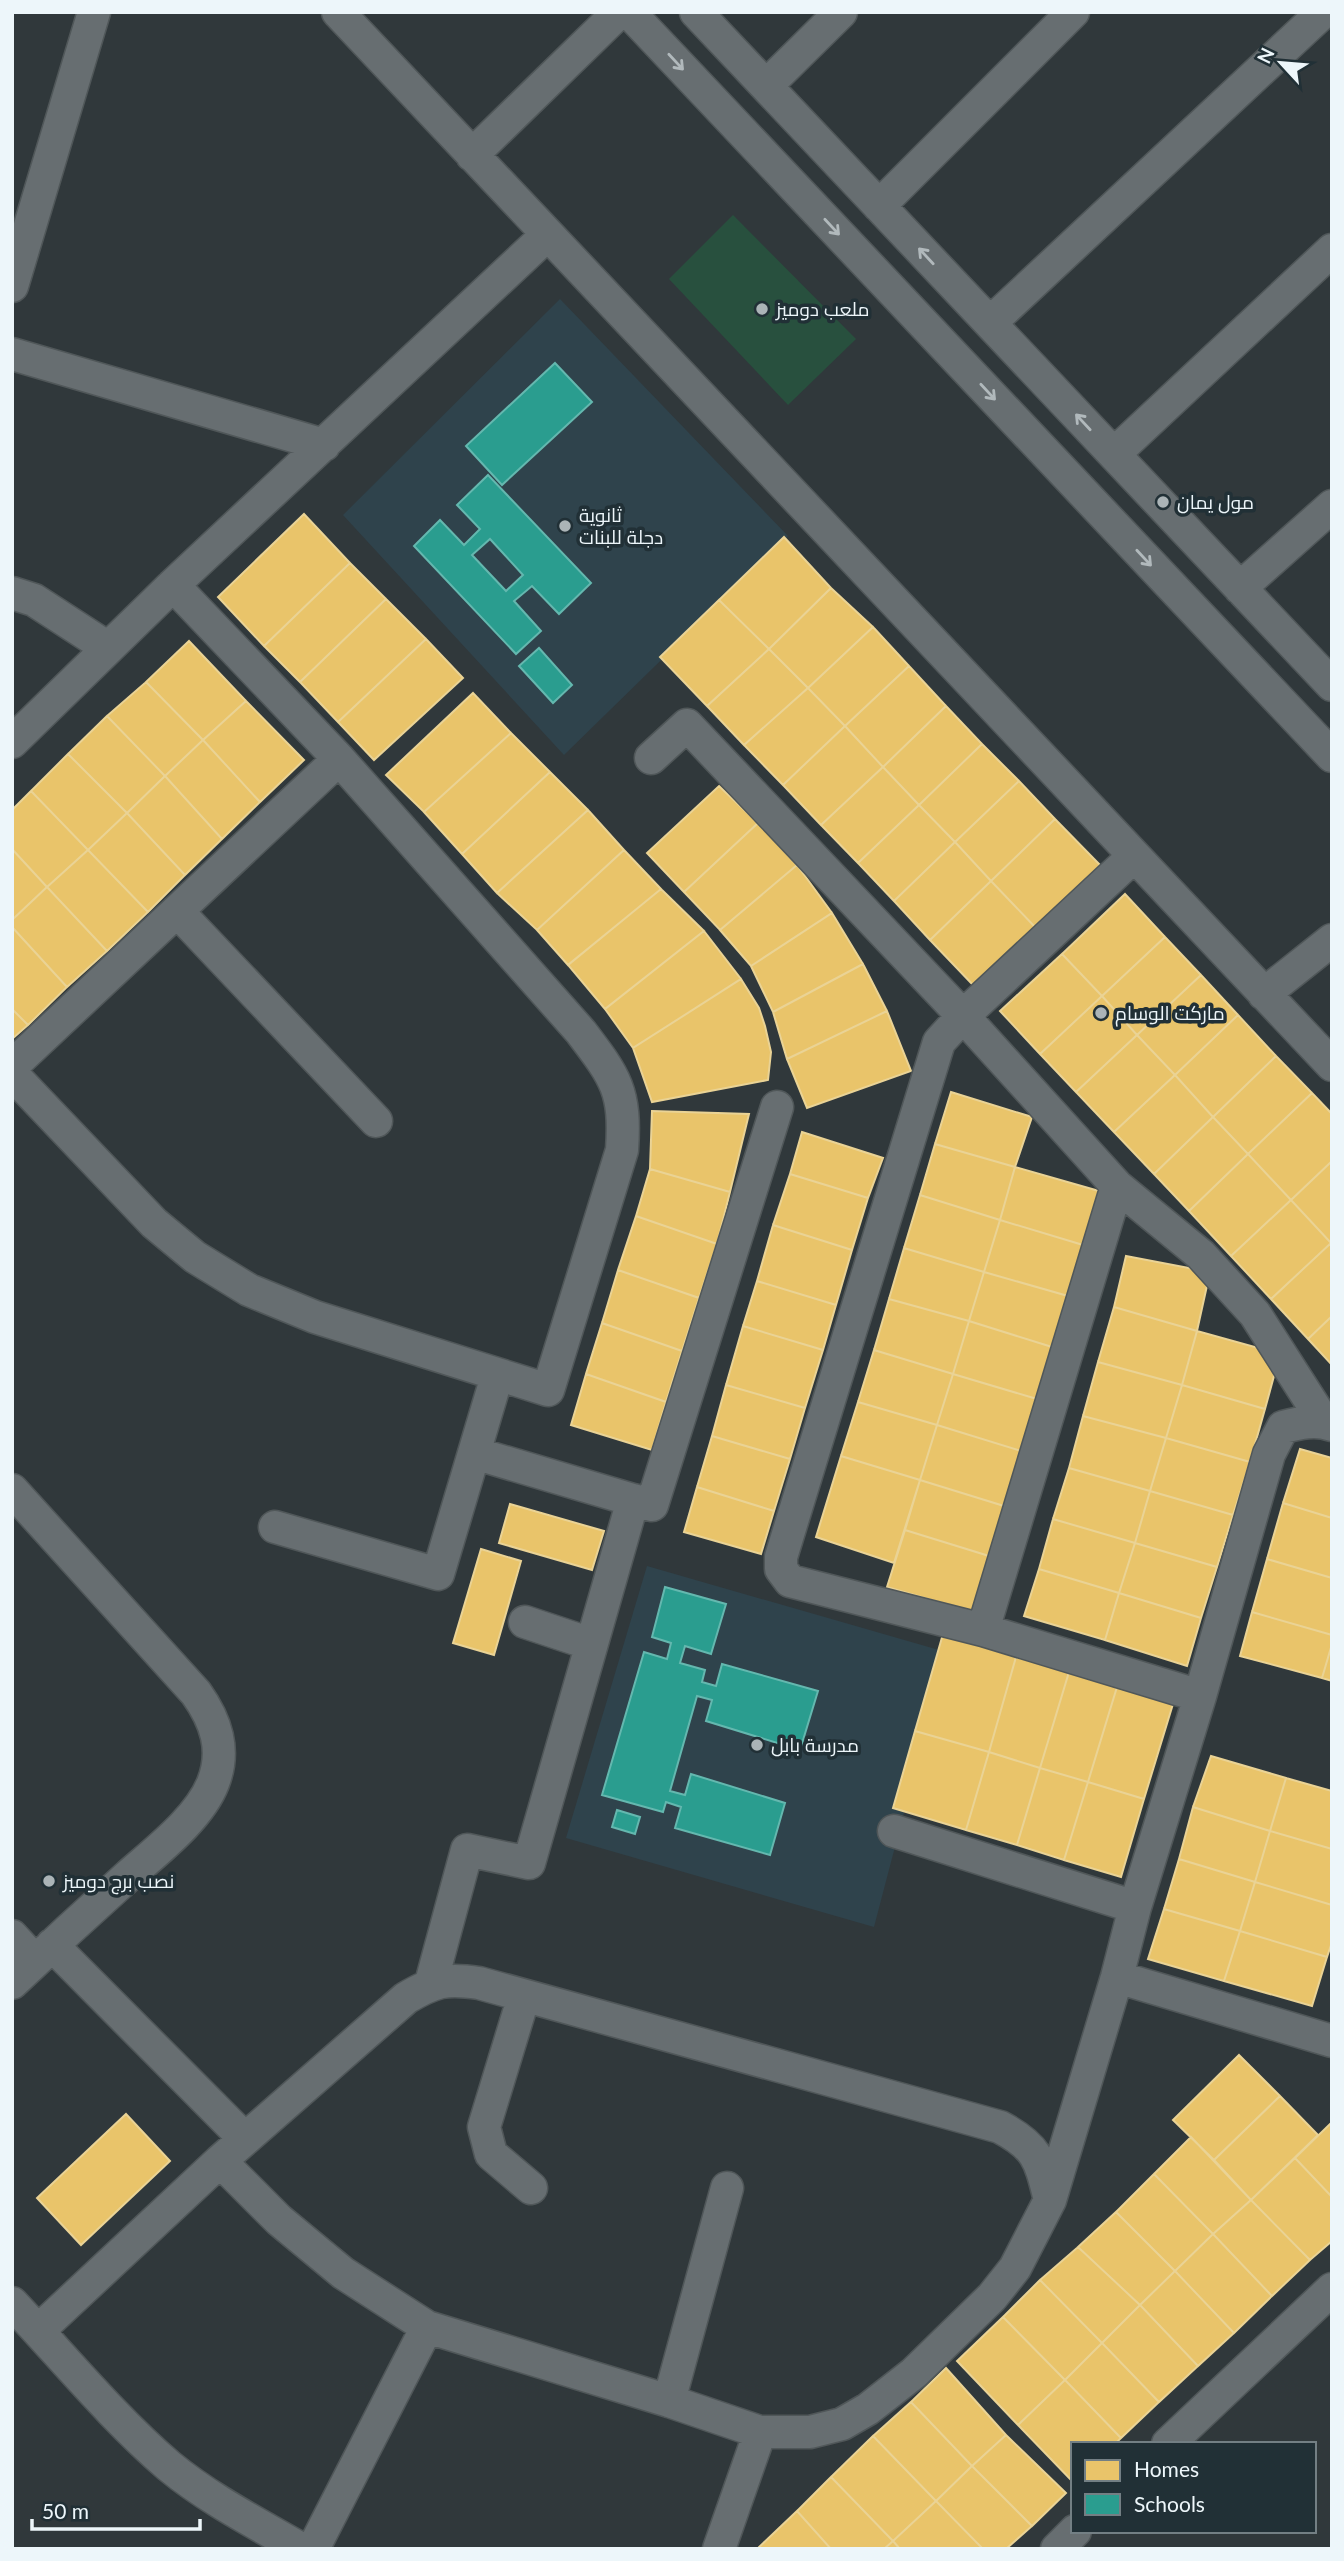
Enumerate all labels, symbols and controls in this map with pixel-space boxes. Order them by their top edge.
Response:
north arrow [1246,28,1316,98]
text: N [1252,44,1279,67]
one-way arrow [667,53,684,70]
one-way arrow [823,218,840,235]
one-way arrow [918,248,935,265]
place label: ملعب دوميز [775,297,870,321]
marker: ملعب دوميز [754,301,770,317]
one-way arrow [980,383,997,400]
one-way arrow [1074,414,1091,431]
place label: مول يمان [1177,490,1254,514]
marker: مول يمان [1155,494,1171,510]
place label: ثانوية دجلة للبنات [579,503,663,548]
marker: ثانوية دجلة للبنات [557,518,573,534]
one-way arrow [1136,549,1153,566]
place label: ماركت الوسام [1115,1001,1225,1027]
marker: ماركت الوسام [1093,1005,1109,1021]
place label: مدرسة بابل [771,1733,859,1757]
marker: مدرسة بابل [749,1737,765,1753]
place label: نصب برج دوميز [62,1869,174,1895]
marker: نصب برج دوميز [41,1873,57,1889]
legend [1071,2442,1316,2533]
text: Homes [1134,2456,1199,2481]
scale bar [32,2488,200,2532]
text: Schools [1134,2491,1205,2516]
text: 50 m [42,2498,89,2523]

